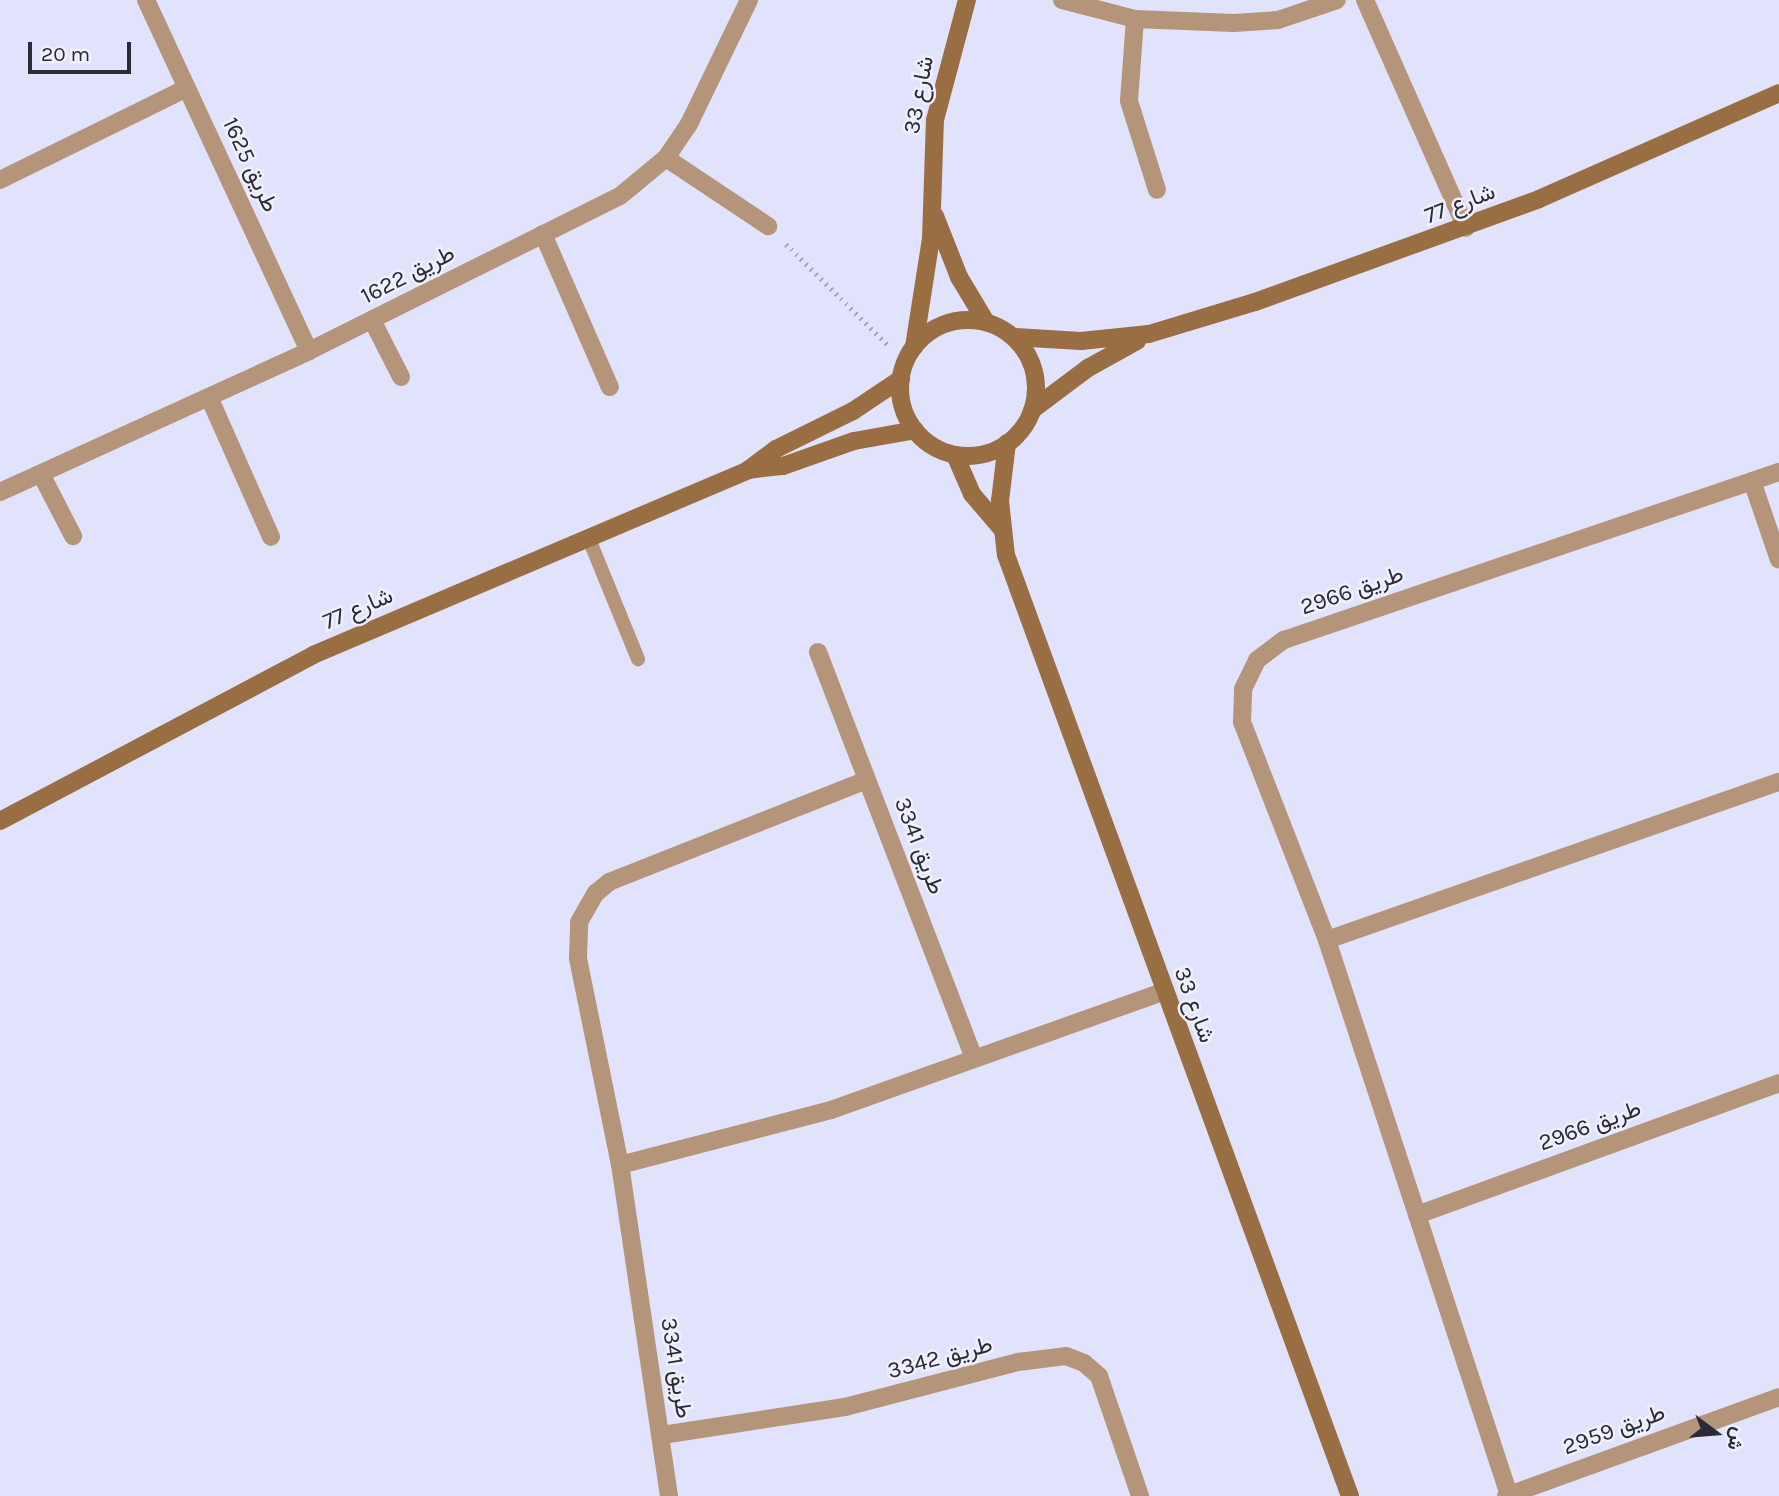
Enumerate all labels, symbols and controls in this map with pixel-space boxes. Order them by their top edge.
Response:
scale bar [32,28,135,72]
text: 20 m [41,42,90,66]
street label: شارع 33 [898,54,940,136]
street label: طريق 1625 [216,113,284,217]
street label: شارع 77 [1421,178,1499,230]
street label: طريق 1622 [356,240,460,310]
street label: طريق 2966 [1297,560,1407,622]
street label: شارع 77 [319,582,397,636]
street label: طريق 3341 [888,794,950,898]
street label: شارع 33 [1168,963,1220,1047]
street label: طريق 2966 [1535,1095,1645,1157]
street label: طريق 3341 [654,1316,698,1420]
street label: طريق 3342 [884,1331,996,1385]
north arrow [1681,1398,1751,1468]
street label: طريق 2959 [1559,1399,1669,1461]
text: ش [1722,1425,1750,1453]

